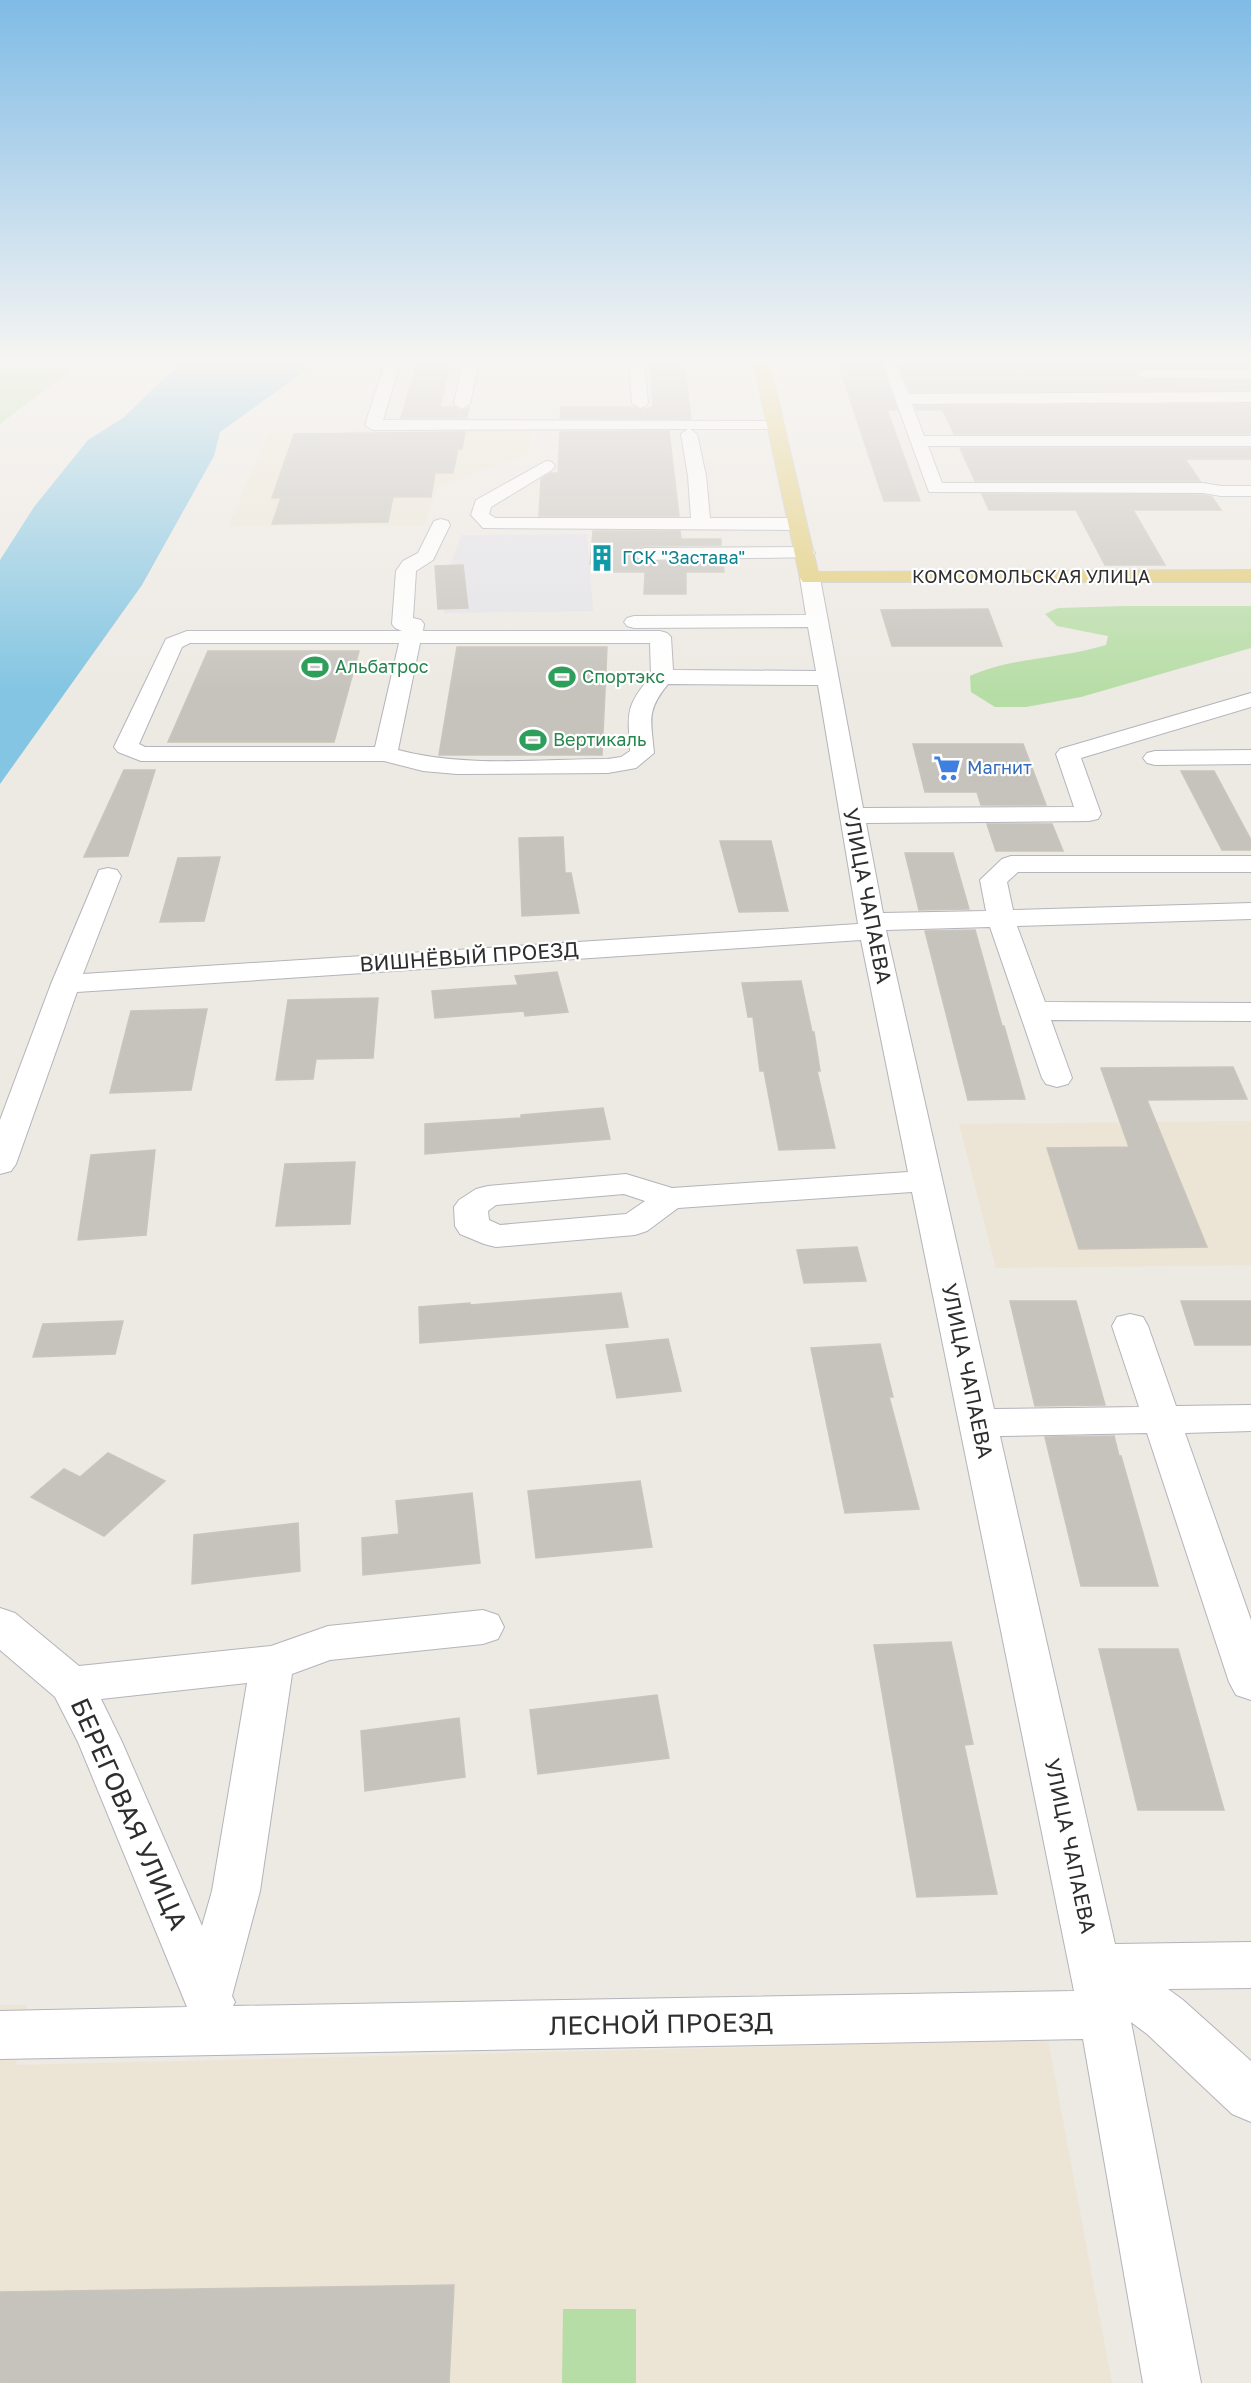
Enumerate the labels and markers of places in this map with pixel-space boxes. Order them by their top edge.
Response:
building icon: ГСК "Застава" [587,543,617,573]
place label: ГСК "Застава" [622,546,745,568]
sports icon: Альбатрос [300,652,330,682]
place label: Альбатрос [335,655,429,677]
sports icon: Спортэкс [547,662,577,692]
place label: Спортэкс [582,665,665,687]
sports icon: Вертикаль [518,725,548,755]
place label: Вертикаль [553,728,647,750]
supermarket icon: Магнит [932,753,962,783]
place label: Магнит [967,756,1032,778]

